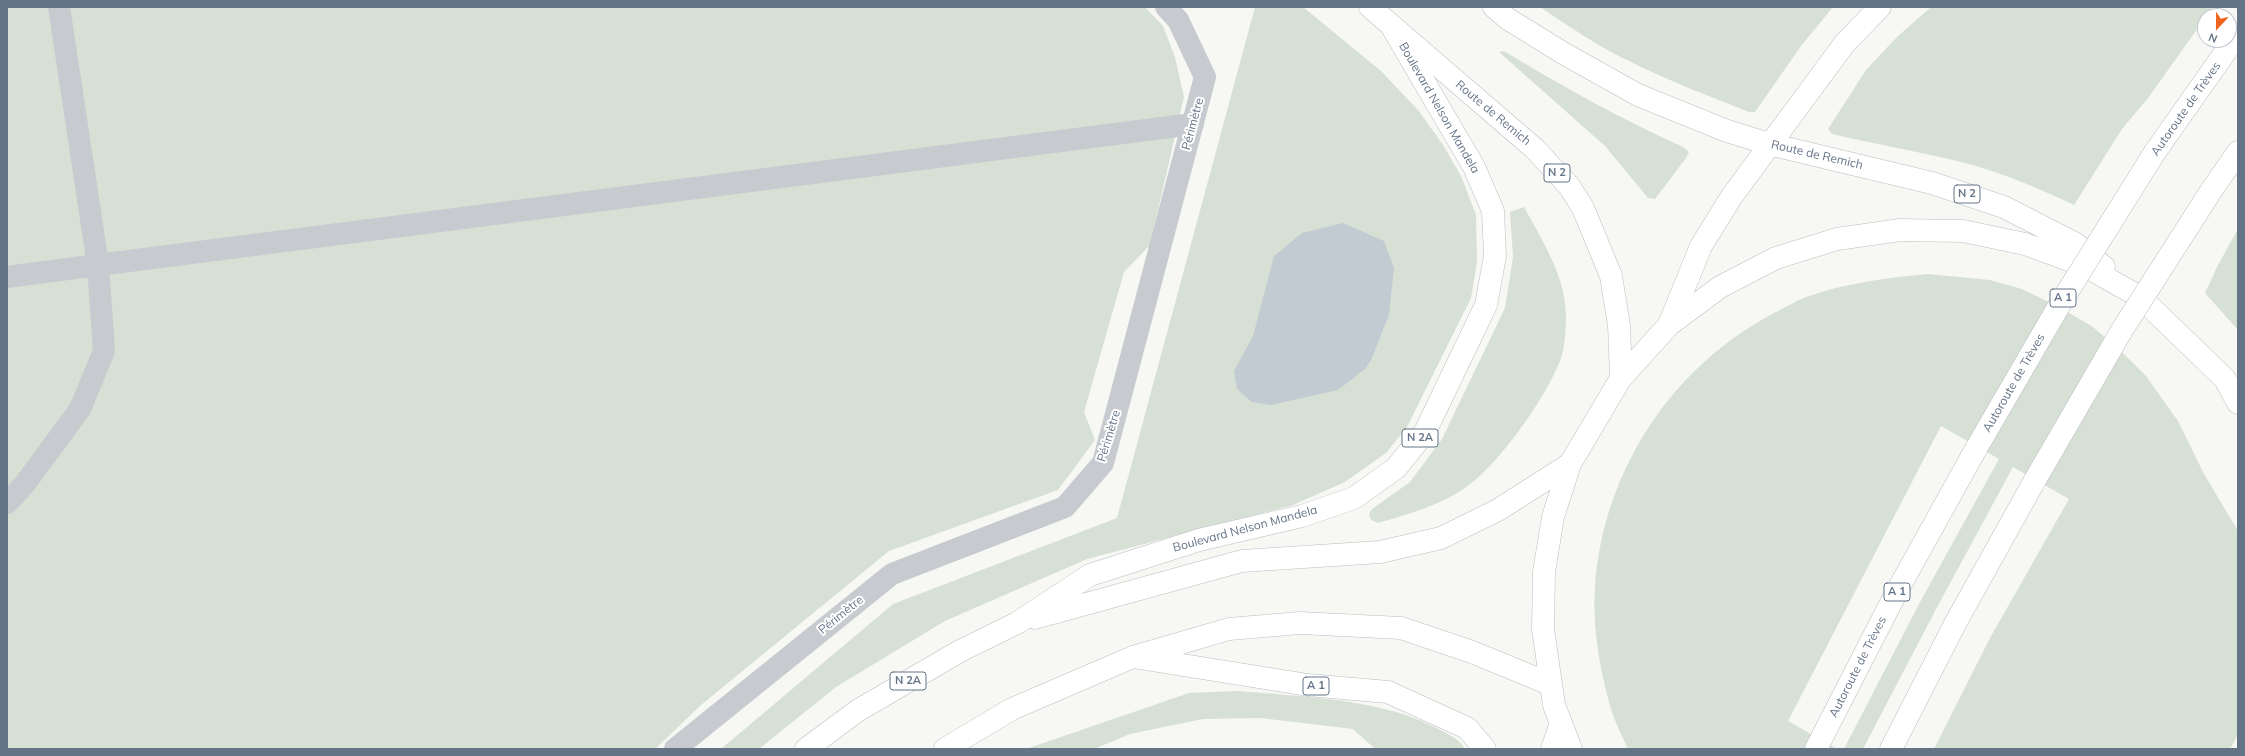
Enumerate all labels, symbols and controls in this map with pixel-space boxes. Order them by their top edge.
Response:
north arrow [2197,8,2237,48]
text: N [2206,30,2219,46]
street label: Boulevard Nelson Mandela [1396,40,1482,176]
street label: Autoroute de Trèves [2148,59,2224,159]
street label: Route de Remich [1452,77,1534,149]
street label: Périmètre [1179,96,1207,152]
street label: Route de Remich [1770,137,1864,173]
road number: N 2 [1544,164,1570,182]
road number: N 2 [1954,185,1980,203]
road number: A 1 [2050,289,2076,307]
street label: Autoroute de Trèves [1980,331,2048,435]
street label: Périmètre [1094,408,1124,464]
road number: N 2A [1402,429,1438,447]
street label: Boulevard Nelson Mandela [1171,503,1319,555]
road number: A 1 [1884,583,1910,601]
street label: Périmètre [816,593,866,637]
street label: Autoroute de Trèves [1826,614,1890,720]
road number: N 2A [890,672,926,690]
road number: A 1 [1303,677,1329,695]

